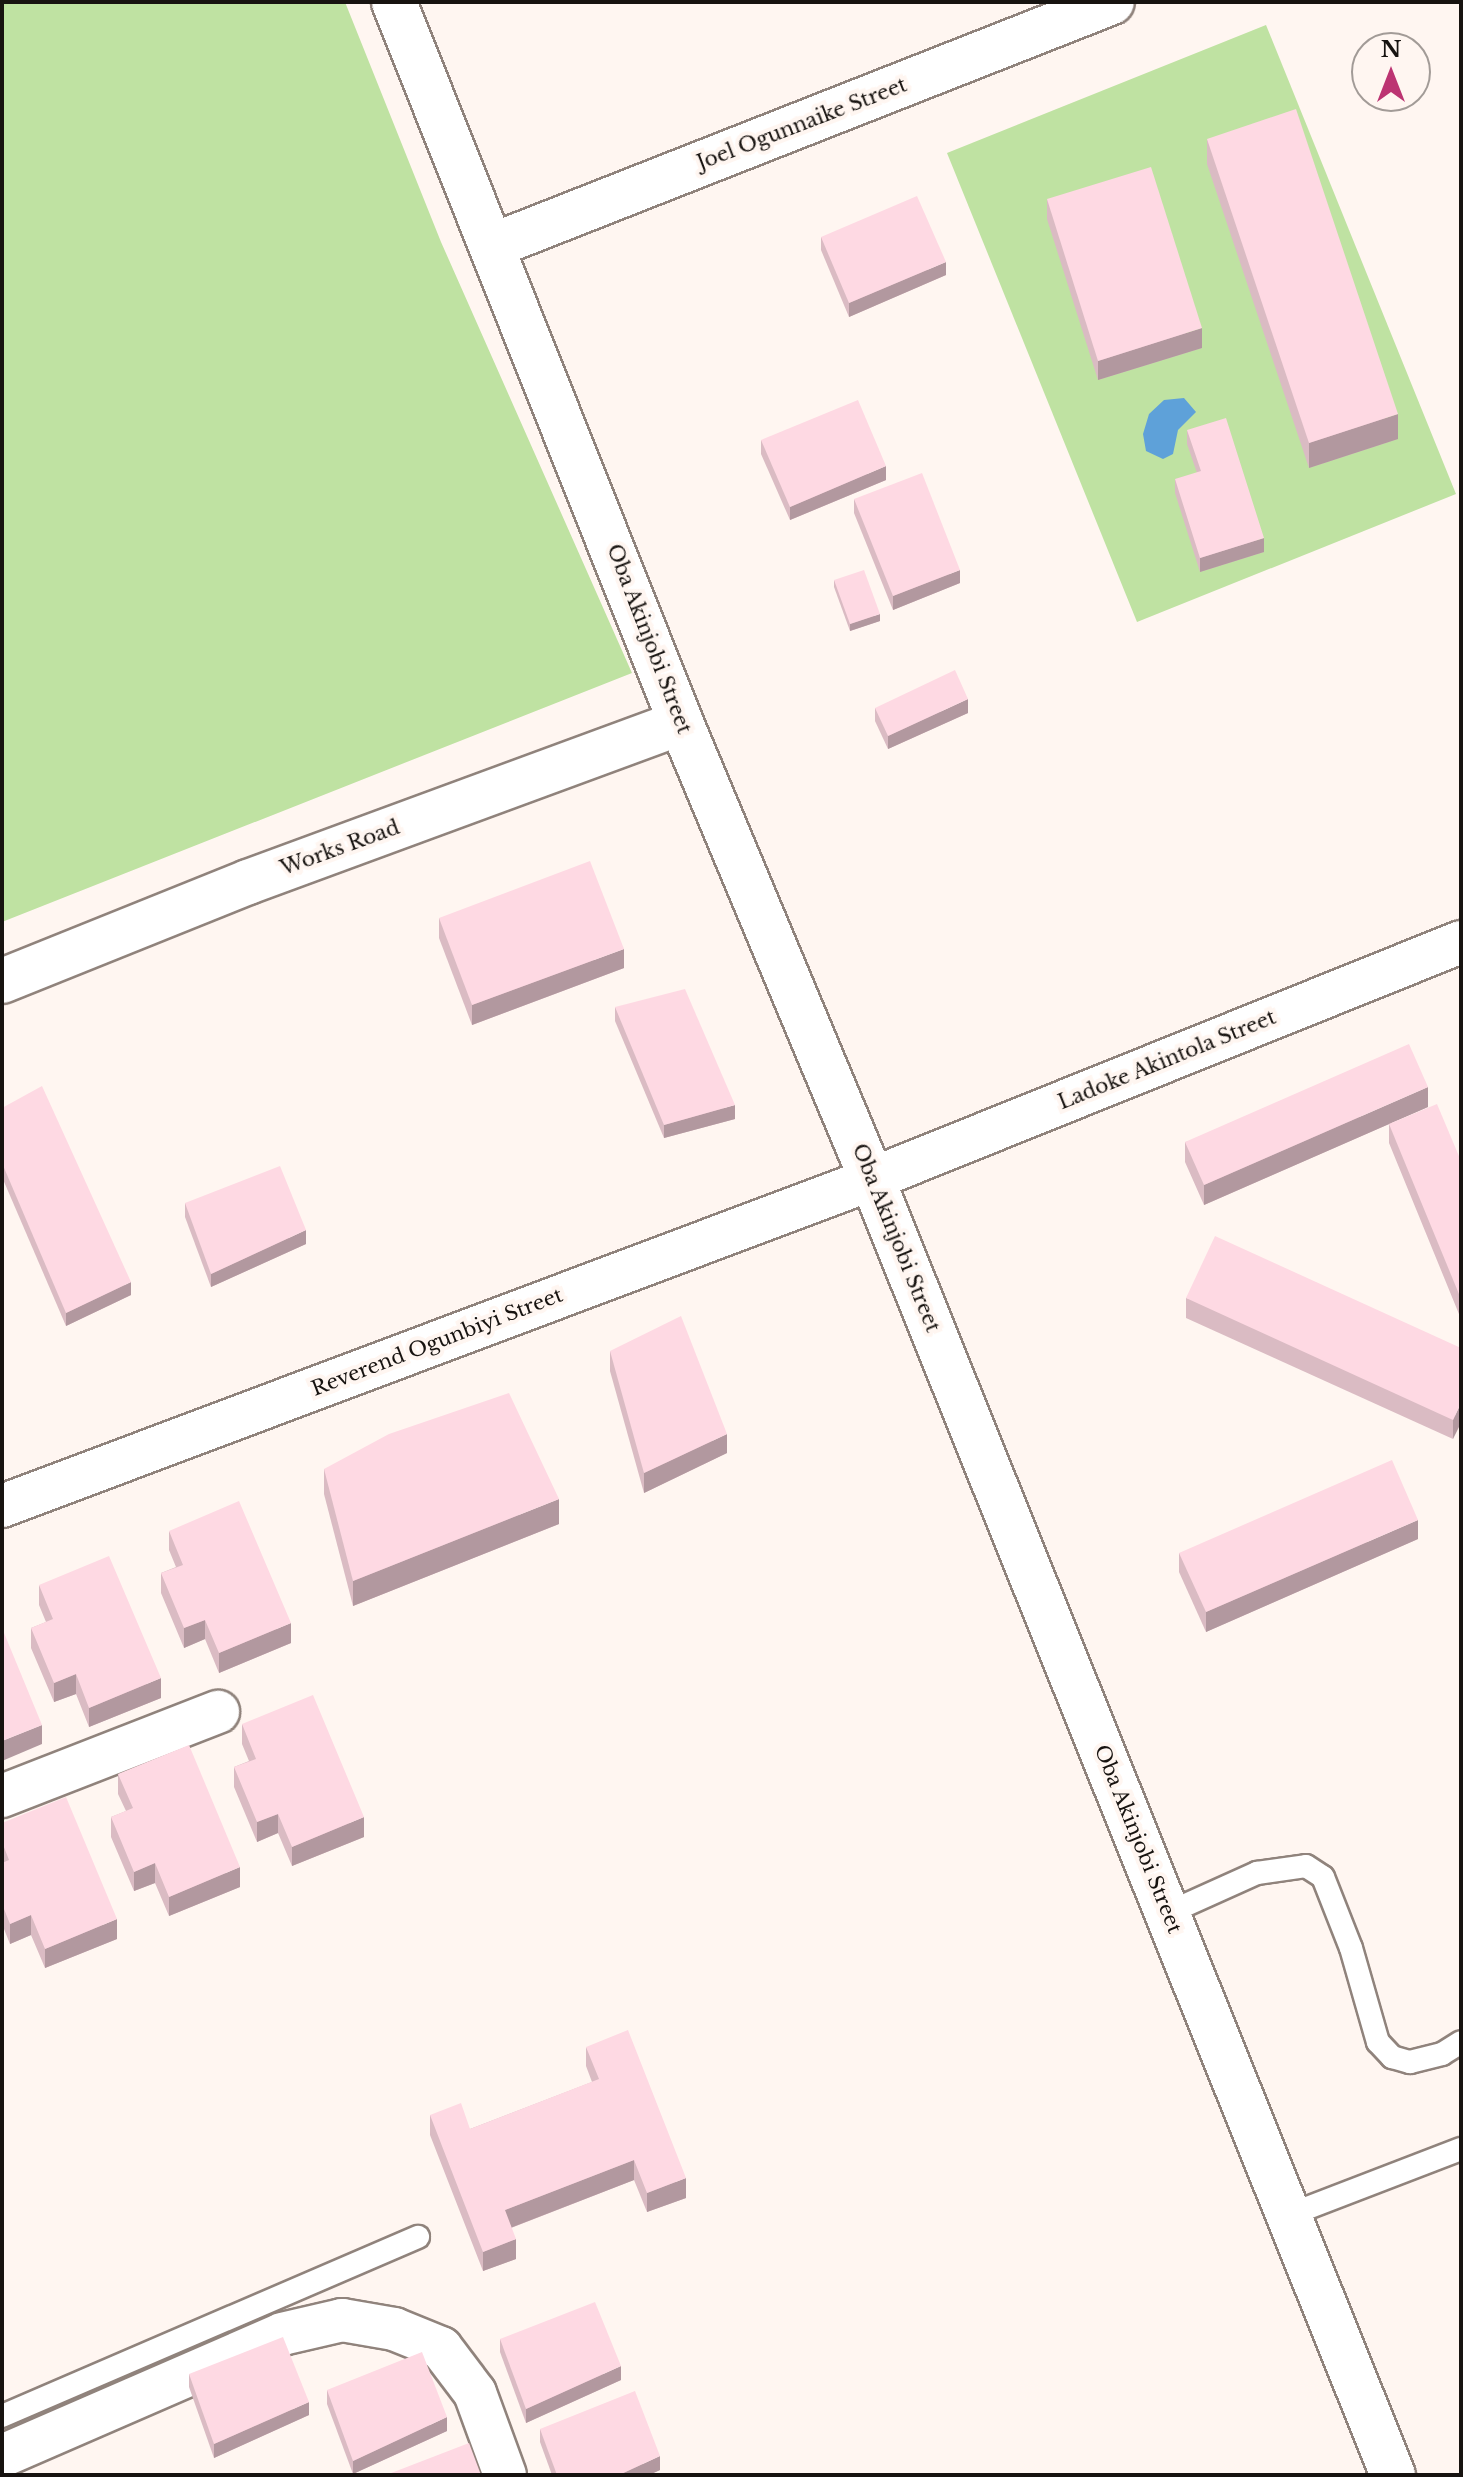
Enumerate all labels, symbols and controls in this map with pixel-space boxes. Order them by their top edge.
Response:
north arrow [1351,32,1431,112]
text: N [1381,36,1401,63]
street label: Joel Ogunnaike Street [694,73,910,175]
street label: Oba Akinjobi Street [602,540,696,738]
street label: Works Road [277,815,403,881]
street label: Ladoke Akintola Street [1054,1005,1280,1115]
street label: Oba Akinjobi Street [847,1140,945,1336]
street label: Reverend Ogunbiyi Street [308,1283,566,1401]
street label: Oba Akinjobi Street [1089,1741,1187,1937]

